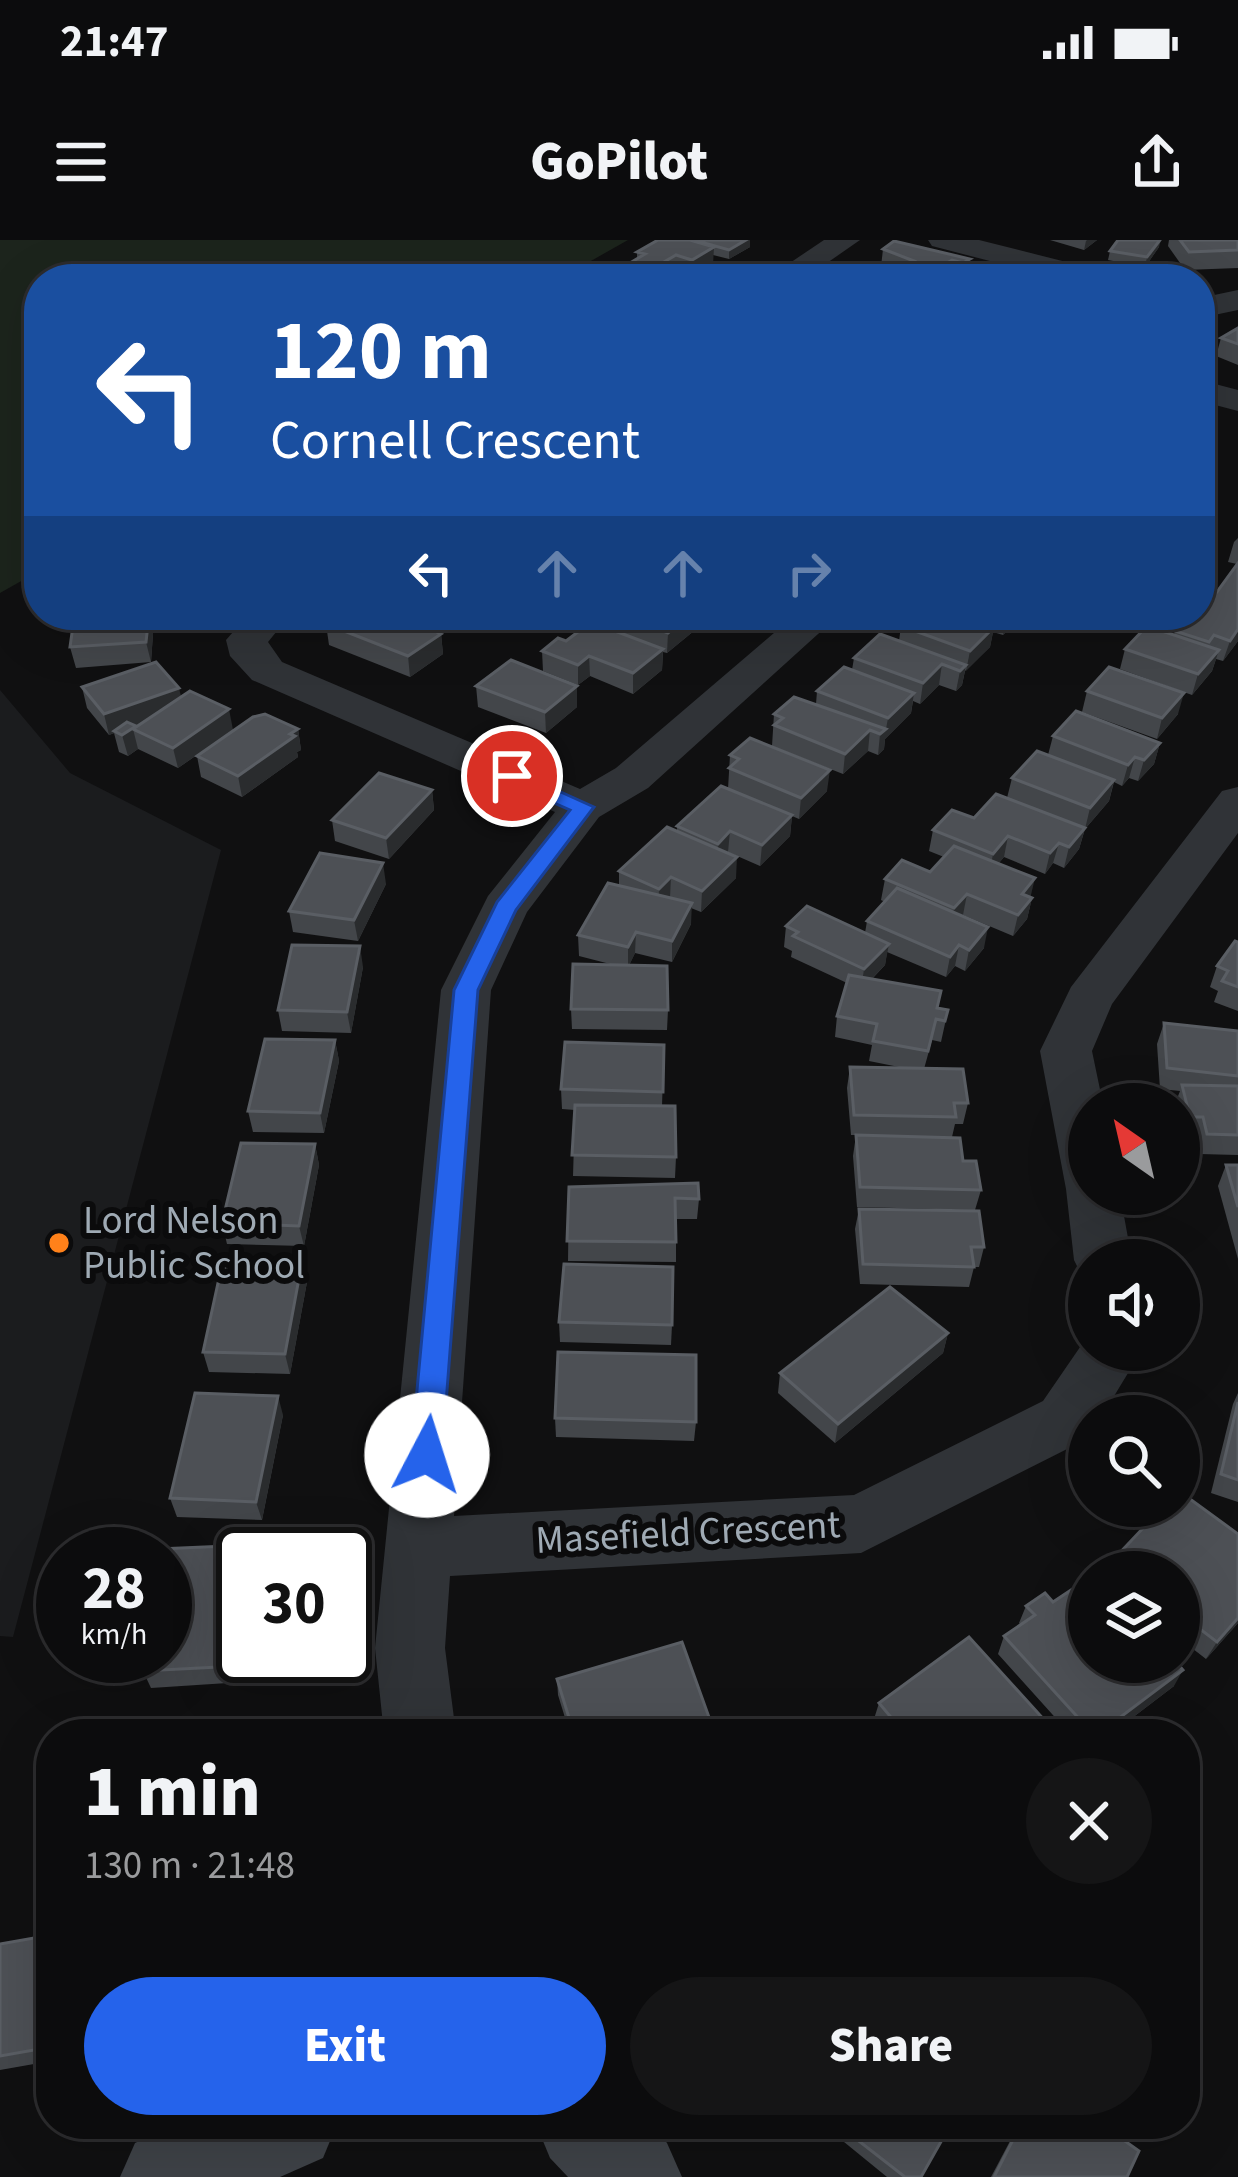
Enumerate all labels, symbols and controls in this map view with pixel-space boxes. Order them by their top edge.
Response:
text: 21:47 [60,10,169,74]
text: GoPilot [530,124,708,201]
icon: menu [48,129,114,195]
icon: share [1124,129,1190,195]
text: 120 m [270,292,492,412]
icon: left [72,312,228,468]
text: Cornell Crescent [270,403,640,480]
icon: left [398,540,464,606]
icon: ahead [524,540,590,606]
icon: ahead [650,540,716,606]
icon: right [776,540,842,606]
pin [461,725,563,827]
icon: arrive [479,743,545,809]
north arrow [1068,1083,1200,1215]
map controls [1068,1083,1200,1683]
place label: Lord Nelson Public School [83,1193,305,1294]
marker: Lord Nelson Public School [46,1230,72,1256]
button: sound [1068,1239,1200,1371]
position arrow [364,1392,490,1518]
button: search [1068,1395,1200,1527]
street label: Masefield Crescent [534,1497,842,1569]
speed limit sign: 30 [216,1527,372,1683]
text: 28 [82,1547,146,1632]
button: layers [1068,1551,1200,1683]
text: km/h [81,1613,147,1656]
text: 1 min [84,1741,261,1844]
button: close [1026,1758,1152,1884]
text: 130 m · 21:48 [84,1838,295,1894]
button: Exit [84,1977,606,2115]
button: Share [630,1977,1152,2115]

